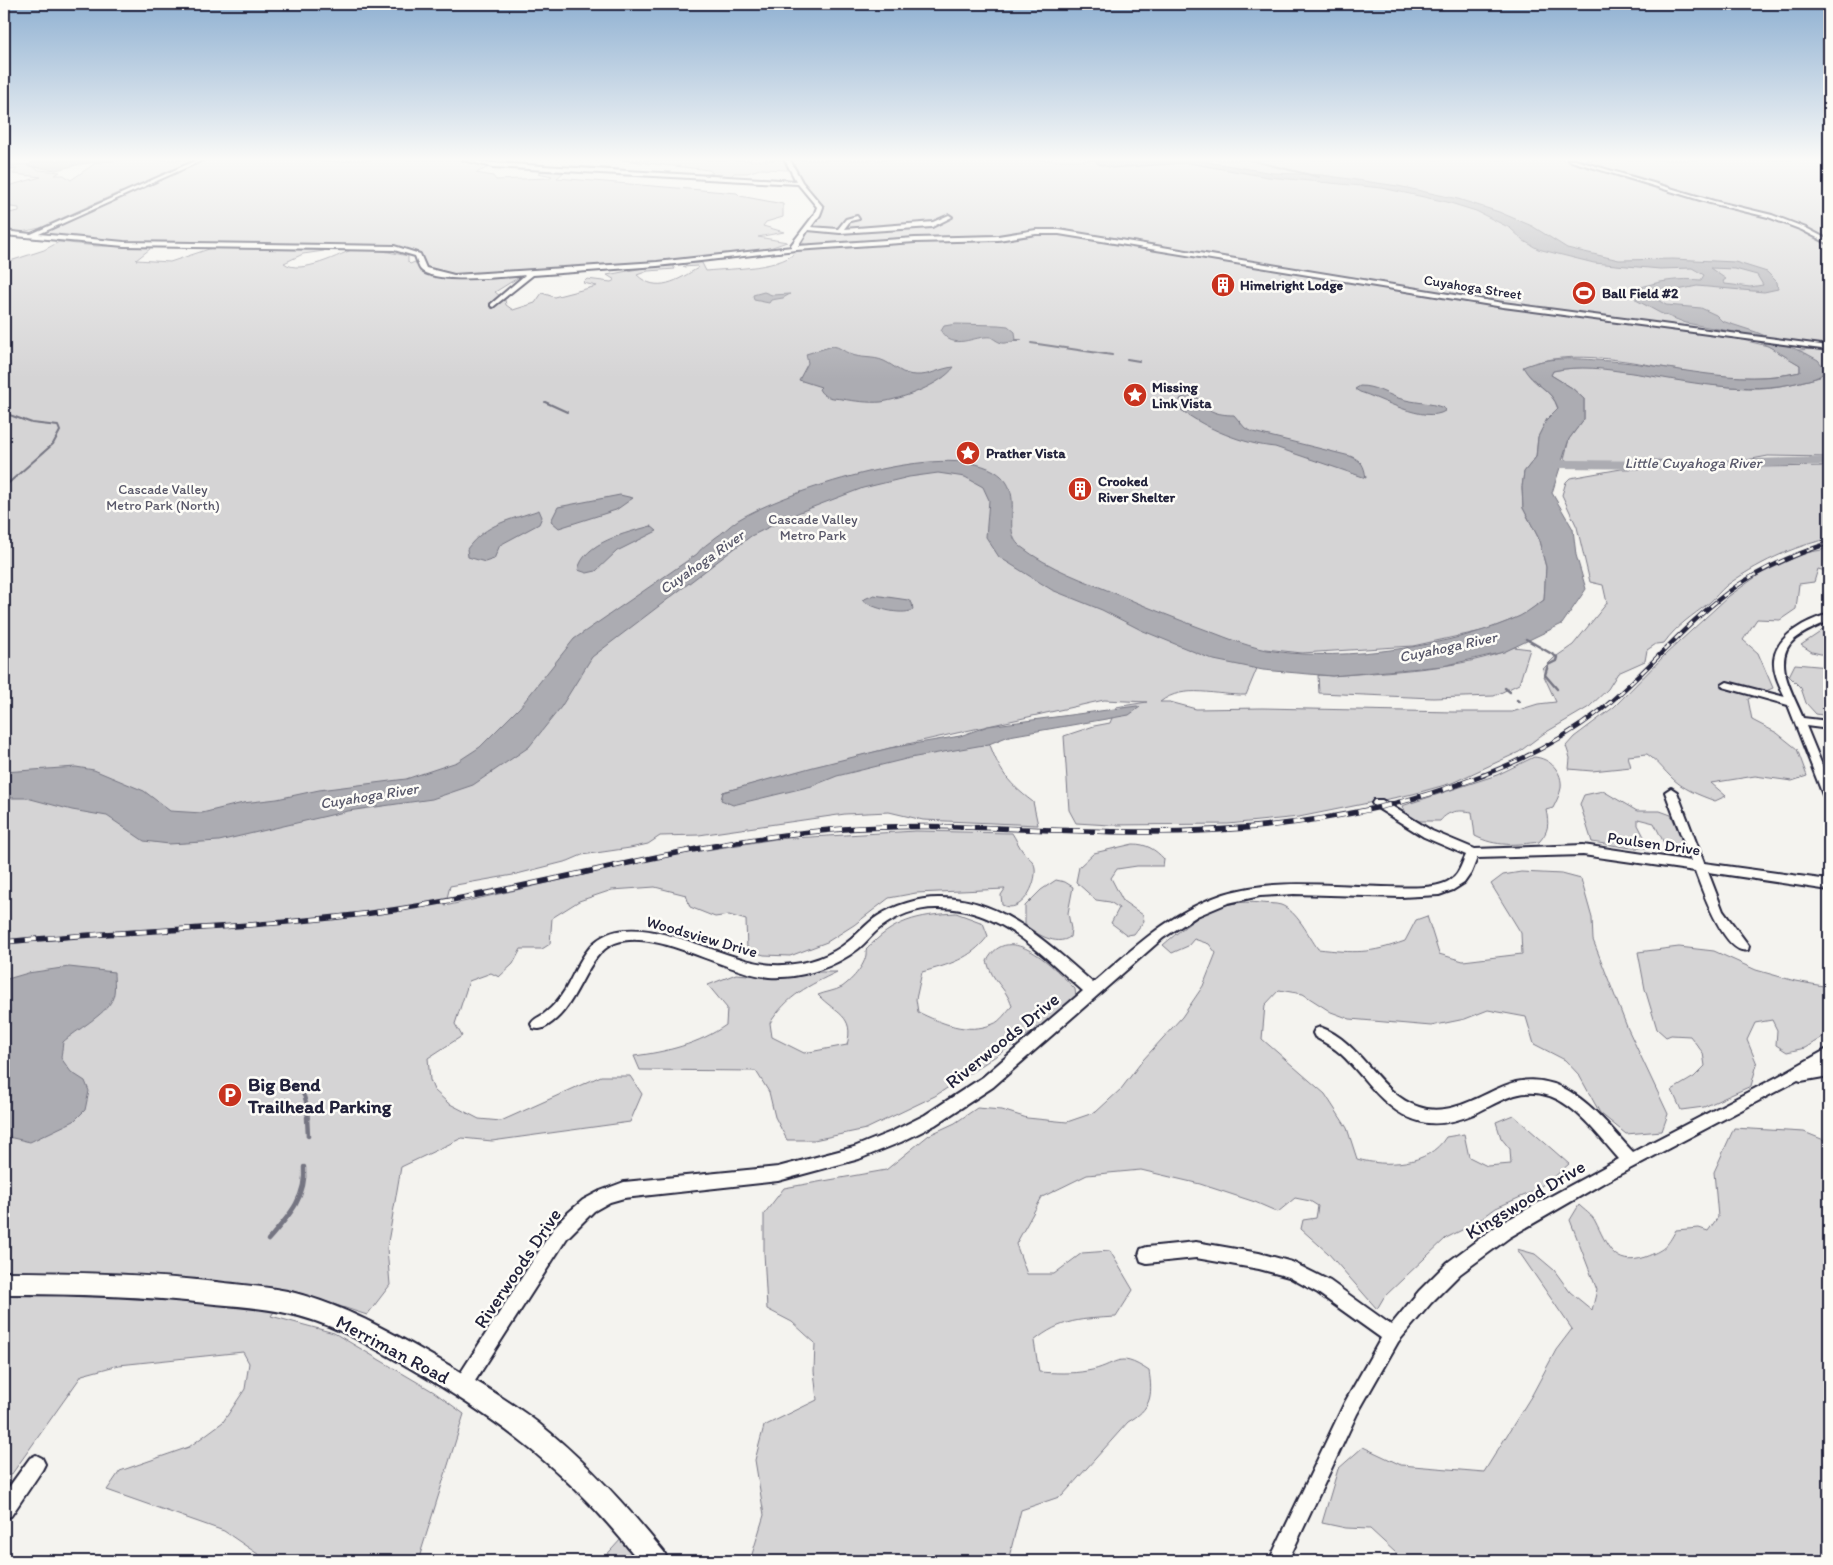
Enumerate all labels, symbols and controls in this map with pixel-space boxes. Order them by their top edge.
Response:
street label: Cuyahoga Street [1423,271,1523,304]
building icon: Himelright Lodge [1210,272,1236,298]
place label: Himelright Lodge [1240,277,1344,294]
sports icon: Ball Field #2 [1571,280,1597,306]
place label: Ball Field #2 [1602,285,1679,302]
place label: Missing Link Vista [1152,379,1212,412]
place icon: Missing Link Vista [1122,382,1148,408]
place icon: Prather Vista [955,440,981,466]
place label: Prather Vista [986,445,1066,462]
water label: Little Cuyahoga River [1624,454,1764,472]
place label: Crooked River Shelter [1098,473,1176,506]
building icon: Crooked River Shelter [1067,476,1093,502]
park label: Cascade Valley Metro Park (North) [106,481,220,514]
park label: Cascade Valley Metro Park [768,511,858,544]
water label: Cuyahoga River [656,525,750,598]
water label: Cuyahoga River [1398,627,1501,666]
water label: Cuyahoga River [319,779,422,813]
street label: Poulsen Drive [1606,828,1702,859]
street label: Woodsview Drive [644,912,760,962]
street label: Riverwoods Drive [941,987,1064,1093]
place label: Big Bend Trailhead Parking [247,1073,392,1118]
parking icon: Big Bend Trailhead Parking [217,1082,243,1108]
street label: Kingswood Drive [1461,1155,1589,1244]
street label: Riverwoods Drive [469,1204,566,1333]
street label: Merriman Road [332,1310,453,1389]

